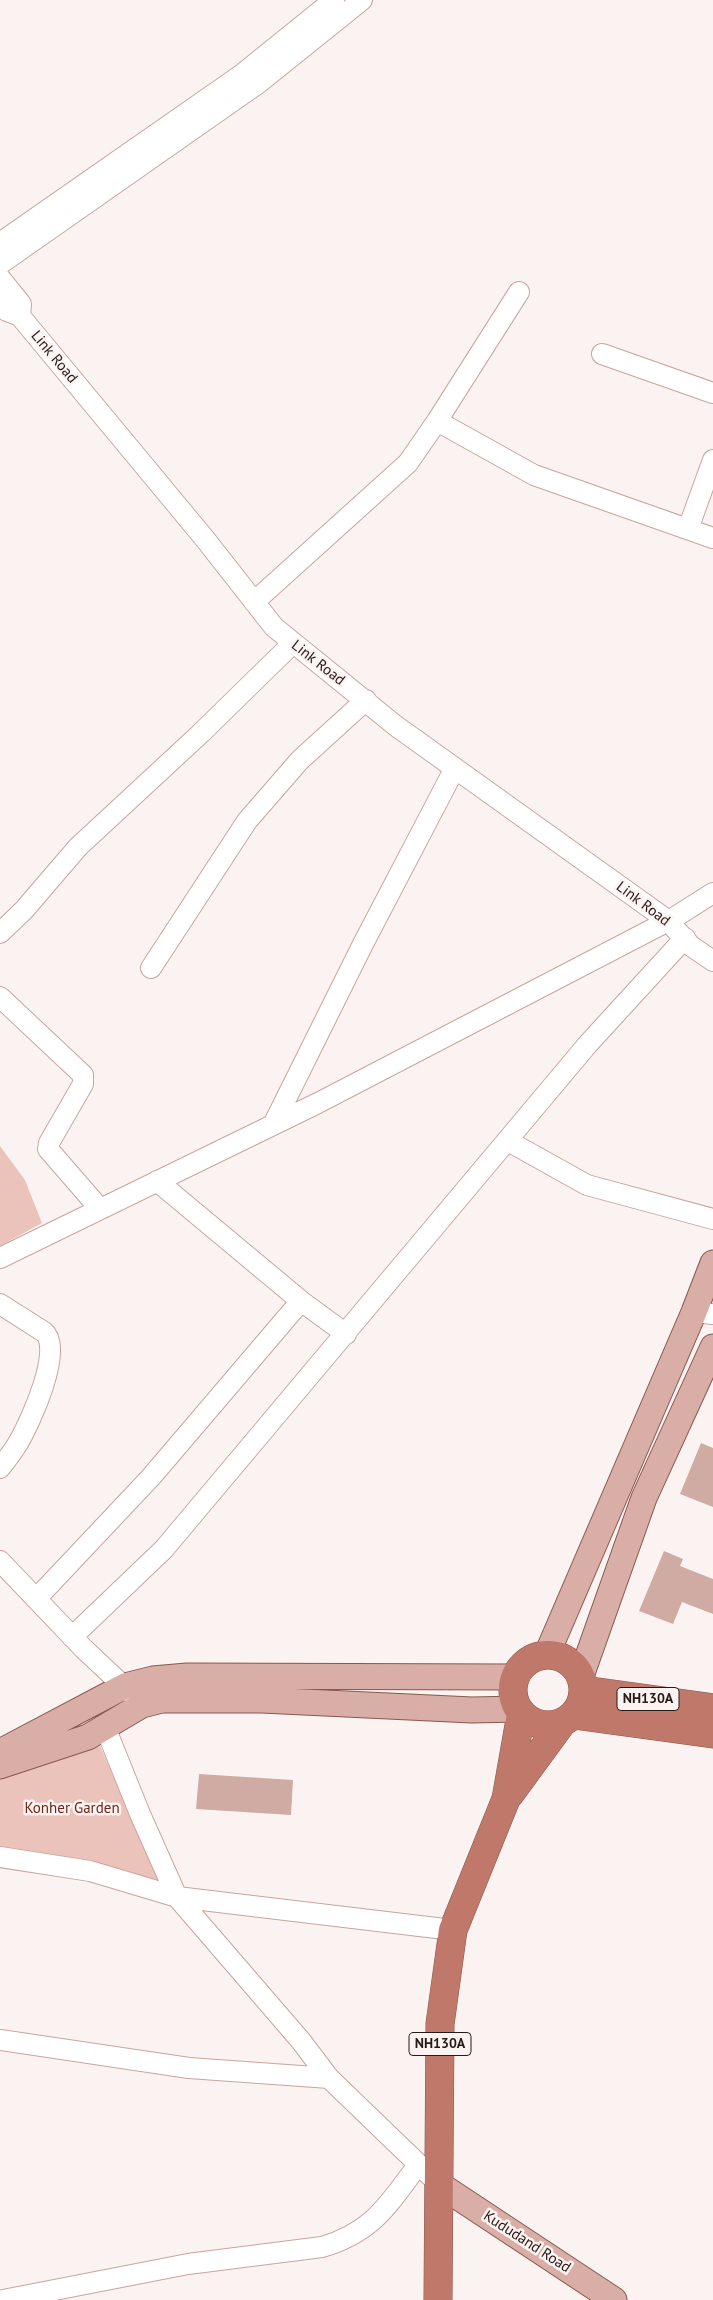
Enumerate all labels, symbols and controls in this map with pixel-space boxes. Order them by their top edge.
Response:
street label: Link Road [27,327,81,387]
street label: Link Road [288,637,348,689]
street label: Link Road [612,878,674,930]
road number: NH130A [617,1688,679,1710]
park label: Konher Garden [24,1800,120,1818]
road number: NH130A [409,2032,471,2056]
street label: Kududand Road [480,2207,574,2277]

